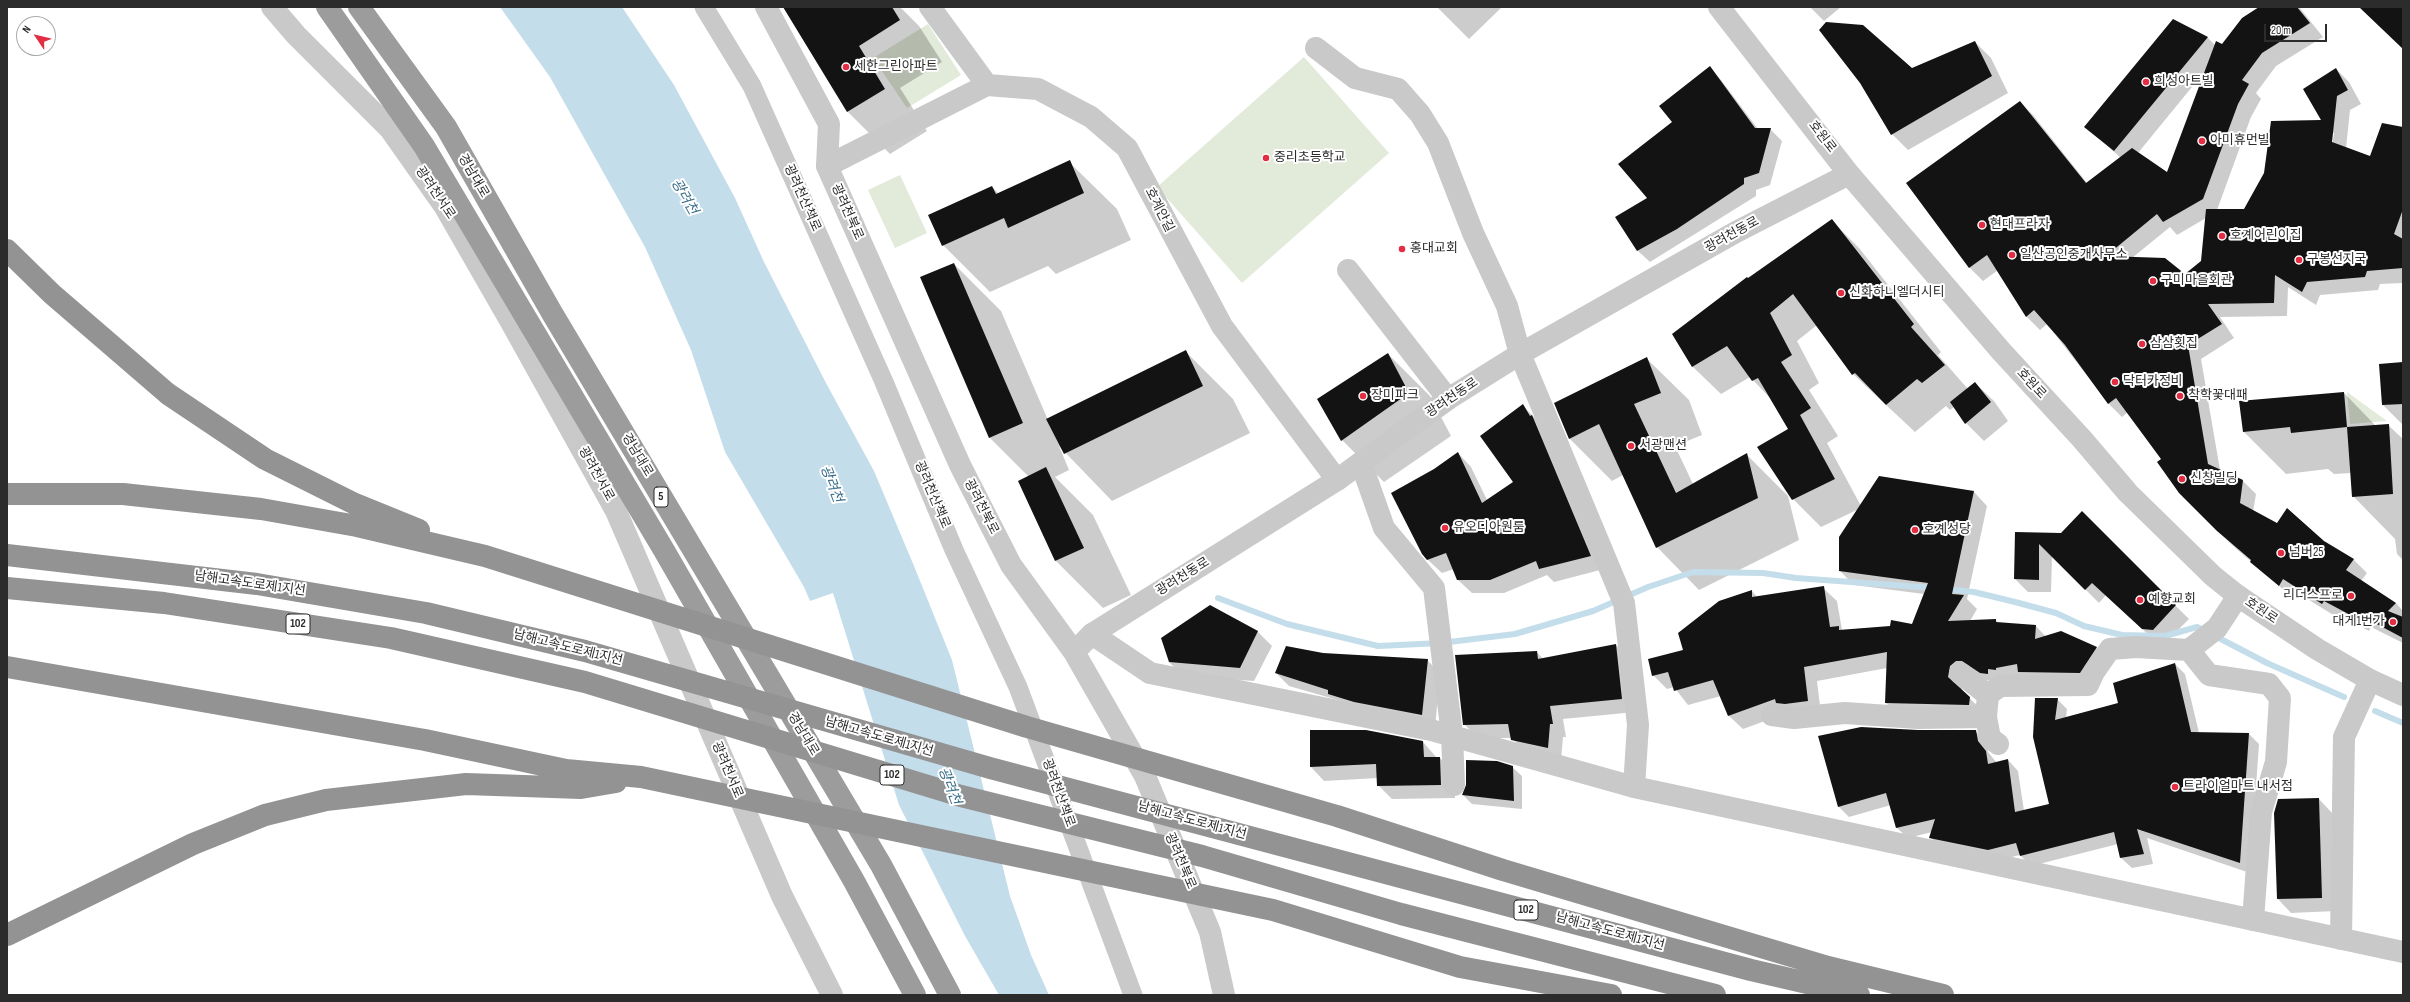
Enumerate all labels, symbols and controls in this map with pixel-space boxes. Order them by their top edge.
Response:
north arrow [16,16,56,56]
scale bar [2266,16,2329,42]
text: N [20,23,34,36]
text: 20 m [2271,23,2291,38]
place label: 세한그린아파트 [854,59,938,75]
marker: 세한그린아파트 [841,62,851,72]
place label: 희성아트빌 [2154,74,2214,90]
marker: 희성아트빌 [2141,77,2151,87]
street label: 호원로 [1805,118,1839,156]
place label: 아미휴먼빌 [2210,133,2270,149]
marker: 아미휴먼빌 [2197,136,2207,146]
place label: 중리초등학교 [1274,150,1346,166]
street label: 경남대로 [454,151,492,201]
marker: 중리초등학교 [1261,153,1271,163]
street label: 광려천산책로 [780,162,824,234]
street label: 광려천서로 [412,164,458,222]
water label: 광려천 [667,176,701,218]
street label: 광려천북로 [828,182,866,242]
street label: 호계안길 [1141,185,1177,235]
street label: 광려천동로 [1702,214,1762,256]
place label: 현대프라자 [1990,217,2050,233]
marker: 현대프라자 [1977,220,1987,230]
place label: 호계어린이집 [2230,228,2302,244]
marker: 호계어린이집 [2217,231,2227,241]
place label: 홍대교회 [1410,241,1458,257]
marker: 홍대교회 [1397,244,1407,254]
place label: 일산공인중개사무소 [2020,247,2128,263]
marker: 일산공인중개사무소 [2007,250,2017,260]
place label: 구봉선지국 [2307,252,2367,268]
marker: 구봉선지국 [2294,255,2304,265]
place label: 구미마을회관 [2161,273,2233,289]
marker: 구미마을회관 [2148,276,2158,286]
place label: 신화하니엘더시티 [1849,285,1945,301]
marker: 신화하니엘더시티 [1836,288,1846,298]
place label: 삼삼횟집 [2150,336,2198,352]
marker: 삼삼횟집 [2137,339,2147,349]
street label: 호원로 [2013,366,2049,402]
place label: 닥터카정비 [2123,374,2183,390]
street label: 광려천동로 [1423,375,1481,421]
marker: 닥터카정비 [2110,377,2120,387]
place label: 장미파크 [1371,388,1419,404]
place label: 착학꽃대패 [2188,388,2248,404]
marker: 장미파크 [1358,391,1368,401]
marker: 착학꽃대패 [2175,391,2185,401]
street label: 경남대로 [618,430,656,480]
place label: 서광맨션 [1639,438,1687,454]
marker: 서광맨션 [1626,441,1636,451]
street label: 광려천서로 [575,444,617,504]
street label: 광려천산책로 [911,459,953,531]
water label: 광려천 [816,463,846,505]
place label: 신창빌딩 [2190,471,2238,487]
marker: 신창빌딩 [2177,474,2187,484]
street label: 광려천북로 [960,477,1002,537]
road number: 5 [654,487,668,507]
place label: 유오디아원룸 [1453,520,1525,536]
place label: 호계성당 [1923,522,1971,538]
marker: 유오디아원룸 [1440,523,1450,533]
marker: 호계성당 [1910,525,1920,535]
place label: 넘버25 [2289,545,2323,561]
marker: 넘버25 [2276,548,2286,558]
street label: 광려천동로 [1154,555,1212,599]
street label: 남해고속도로제1지선 [193,568,307,600]
place label: 리더스프로 [2283,588,2343,604]
marker: 리더스프로 [2346,591,2356,601]
place label: 예향교회 [2148,592,2196,608]
marker: 예향교회 [2135,595,2145,605]
street label: 호원로 [2242,595,2280,627]
road number: 102 [286,614,310,634]
place label: 대게1번가 [2333,614,2385,630]
marker: 대게1번가 [2388,617,2398,627]
street label: 남해고속도로제1지선 [512,627,624,669]
street label: 경남대로 [784,709,822,759]
street label: 남해고속도로제1지선 [823,714,935,760]
street label: 광려천서로 [708,739,746,801]
street label: 광려천산책로 [1038,757,1078,829]
road number: 102 [880,765,904,785]
water label: 광려천 [934,765,964,807]
place label: 트라이얼마트 내서점 [2183,779,2293,795]
marker: 트라이얼마트 내서점 [2170,782,2180,792]
street label: 남해고속도로제1지선 [1136,799,1248,843]
street label: 광려천북로 [1161,830,1199,892]
road number: 102 [1514,900,1538,920]
street label: 남해고속도로제1지선 [1554,910,1666,954]

